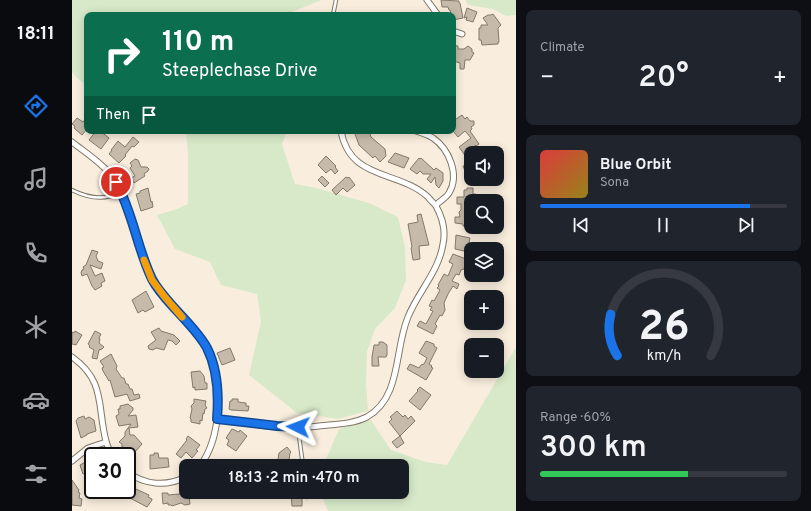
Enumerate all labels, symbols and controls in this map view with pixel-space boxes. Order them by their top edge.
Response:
text: 18:11 [17,23,55,46]
text: 110 m [162,25,234,61]
icon: right [96,28,148,80]
text: Climate [540,40,585,56]
text: Steeplechase Drive [162,60,318,83]
text: 20° [638,60,689,97]
text: − [540,65,554,92]
text: + [773,65,787,92]
icon: directions [22,92,50,120]
icon: arrive [138,104,160,126]
text: Then [96,106,130,125]
map controls [464,146,504,378]
button: sound [464,146,504,186]
text: Blue Orbit [600,156,671,175]
icon: music [22,165,50,193]
pin [99,165,133,199]
icon: arrive [105,171,127,193]
text: Sona [600,175,629,191]
button: search [464,194,504,234]
icon: previous [570,214,592,236]
icon: pause [652,214,674,236]
icon: next [735,214,757,236]
icon: phone [22,239,50,267]
button: layers [464,242,504,282]
button: + [464,290,504,330]
text: 26 [638,302,689,355]
icon: climate [22,313,50,341]
button: − [464,338,504,378]
text: km/h [646,347,681,365]
icon: car [22,386,50,414]
position arrow [277,406,319,448]
text: Range · 60% [540,410,611,426]
text: 300 km [540,430,647,467]
speed limit sign: 30 [84,447,136,499]
icon: filters [22,460,50,488]
text: 18:13 · 2 min · 470 m [229,469,359,488]

